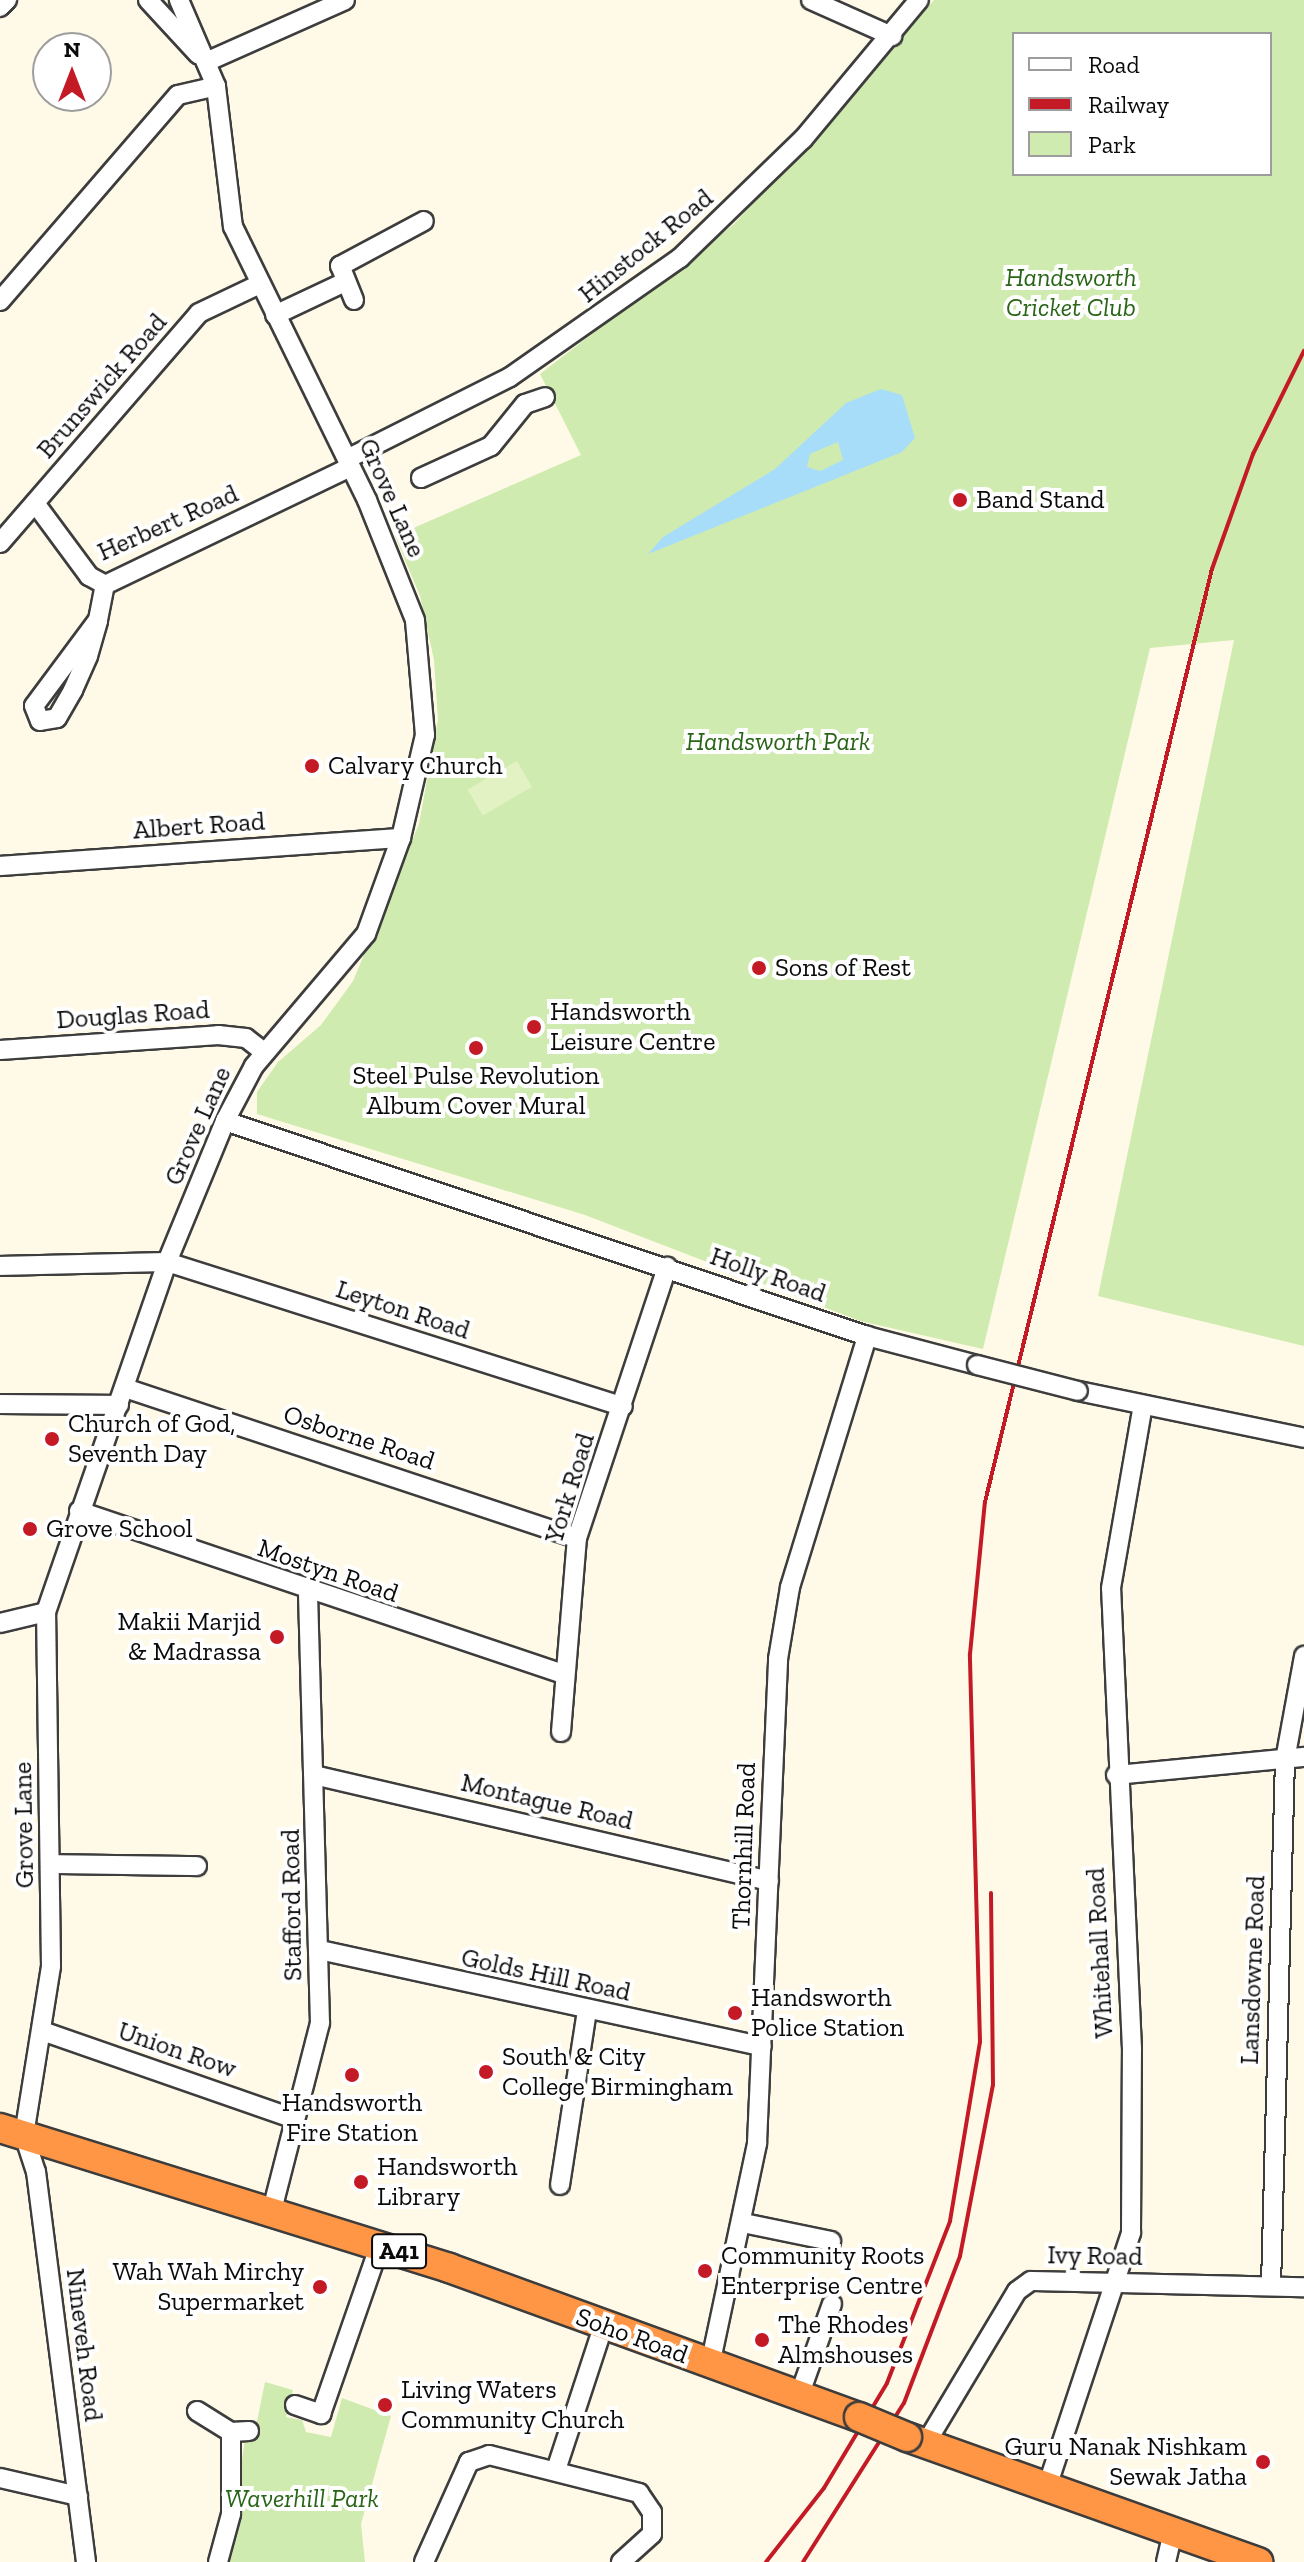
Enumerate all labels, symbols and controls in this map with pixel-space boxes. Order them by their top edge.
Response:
north arrow [32,32,112,112]
legend [1012,32,1272,176]
text: N [64,36,80,63]
text: Road [1088,50,1140,79]
text: Railway [1088,90,1169,119]
text: Park [1088,130,1136,159]
street label: Hinstock Road [573,182,719,310]
park label: Handsworth Cricket Club [1005,262,1137,324]
street label: Brunswick Road [31,307,173,465]
street label: Grove Lane [352,434,432,562]
street label: Herbert Road [93,478,243,568]
place label: Band Stand [976,484,1105,516]
marker: Band Stand [951,491,969,509]
park label: Handsworth Park [686,726,870,758]
place label: Calvary Church [328,750,503,782]
marker: Calvary Church [303,757,321,775]
street label: Albert Road [132,806,266,846]
place label: Sons of Rest [775,952,911,984]
marker: Sons of Rest [750,959,768,977]
street label: Douglas Road [56,994,210,1036]
place label: Handsworth Leisure Centre [550,996,715,1058]
marker: Handsworth Leisure Centre [525,1018,543,1036]
marker: Steel Pulse Revolution Album Cover Mural [467,1039,485,1057]
place label: Steel Pulse Revolution Album Cover Mural [353,1060,599,1122]
street label: Grove Lane [158,1062,238,1190]
street label: Holly Road [706,1241,830,1309]
street label: Leyton Road [332,1274,474,1346]
street label: Osborne Road [279,1399,439,1477]
place label: Church of God, Seventh Day [68,1408,236,1470]
street label: York Road [539,1429,601,1547]
marker: Church of God, Seventh Day [43,1430,61,1448]
place label: Grove School [46,1513,193,1545]
marker: Grove School [21,1520,39,1538]
street label: Mostyn Road [254,1532,402,1610]
place label: Makii Marjid & Madrassa [118,1606,261,1668]
marker: Makii Marjid & Madrassa [268,1628,286,1646]
street label: Grove Lane [7,1761,41,1889]
street label: Thornhill Road [725,1762,763,1930]
street label: Montague Road [458,1767,636,1837]
street label: Stafford Road [275,1829,309,1981]
street label: Whitehall Road [1080,1867,1120,2039]
street label: Lansdowne Road [1234,1875,1272,2065]
street label: Golds Hill Road [458,1942,634,2008]
place label: Handsworth Police Station [751,1982,904,2044]
marker: Handsworth Police Station [726,2004,744,2022]
street label: Union Row [114,2015,240,2085]
place label: South & City College Birmingham [502,2041,733,2102]
marker: South & City College Birmingham [477,2063,495,2081]
marker: Handsworth Fire Station [343,2066,361,2084]
place label: Handsworth Fire Station [282,2087,422,2148]
place label: Handsworth Library [377,2151,518,2212]
marker: Handsworth Library [352,2173,370,2191]
road number: A41 [371,2231,427,2271]
place label: Community Roots Enterprise Centre [721,2240,925,2302]
street label: Ivy Road [1047,2240,1143,2272]
place label: Wah Wah Mirchy Supermarket [111,2256,304,2318]
marker: Community Roots Enterprise Centre [696,2262,714,2280]
street label: Nineveh Road [59,2267,109,2423]
marker: Wah Wah Mirchy Supermarket [311,2278,329,2296]
street label: Soho Road [572,2301,692,2371]
place label: The Rhodes Almshouses [778,2309,913,2370]
marker: The Rhodes Almshouses [753,2331,771,2349]
place label: Living Waters Community Church [401,2374,625,2436]
marker: Living Waters Community Church [376,2396,394,2414]
place label: Guru Nanak Nishkam Sewak Jatha [1005,2431,1247,2492]
marker: Guru Nanak Nishkam Sewak Jatha [1254,2453,1272,2471]
park label: Waverhill Park [225,2483,379,2515]

